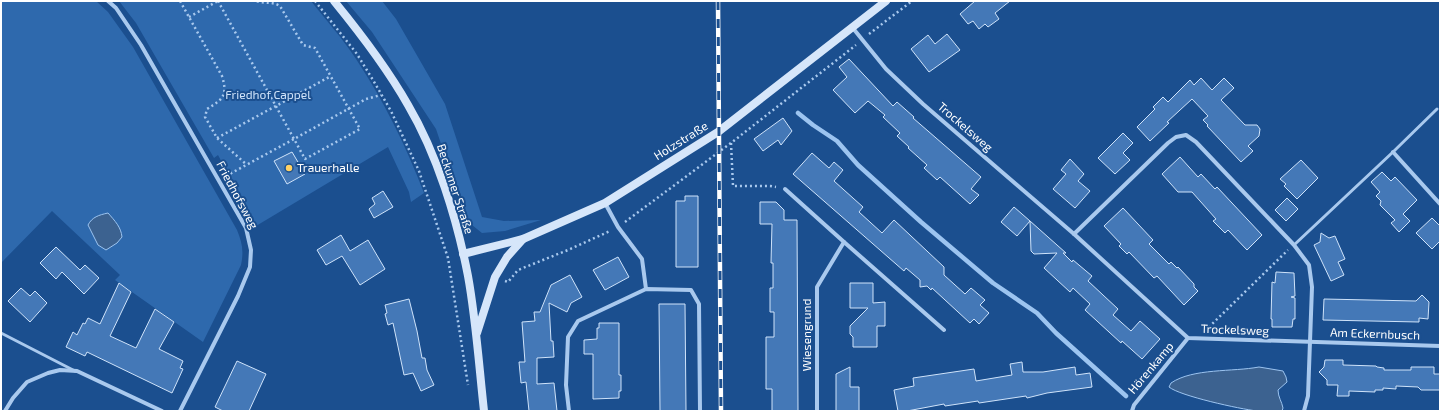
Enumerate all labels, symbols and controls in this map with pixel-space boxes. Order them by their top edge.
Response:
park label: Friedhof Cappel [225,87,311,101]
street label: Trockelsweg [935,99,996,154]
street label: Holzstraße [651,118,710,162]
street label: Beckumer Straße [435,142,477,236]
street label: Friedhofsweg [214,158,262,231]
place label: Trauerhalle [297,160,360,174]
marker: Trauerhalle [284,163,294,173]
street label: Wiesengrund [799,299,813,371]
street label: Trockelsweg [1201,321,1270,337]
street label: Am Eckernbusch [1330,324,1420,342]
street label: Hörenkamp [1125,339,1176,396]

